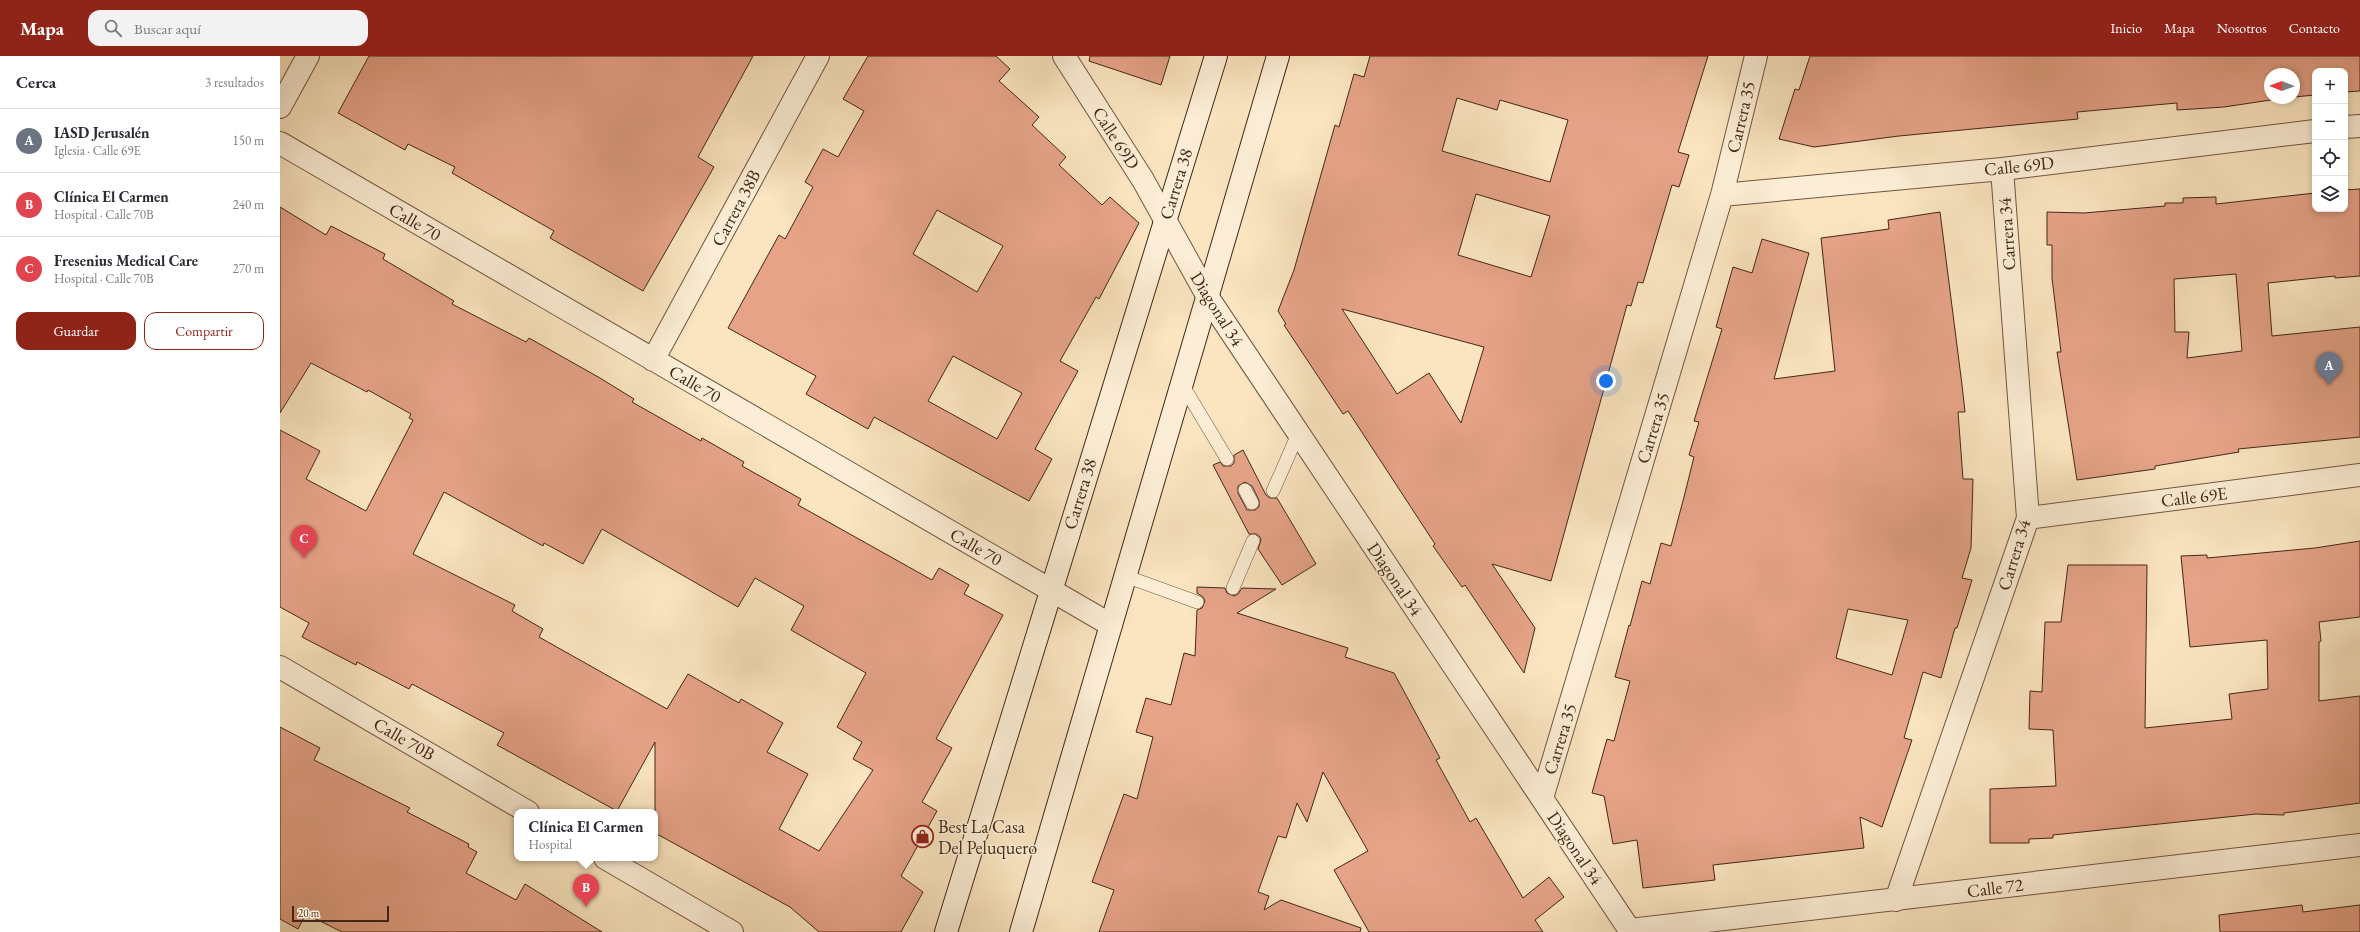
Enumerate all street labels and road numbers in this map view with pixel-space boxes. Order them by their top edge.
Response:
street label: Carrera 35 [1721,79,1760,155]
street label: Calle 69D [1088,102,1145,173]
street label: Carrera 38 [1154,146,1197,222]
street label: Calle 69D [1983,150,2055,181]
street label: Carrera 38B [706,165,765,250]
street label: Carrera 34 [1992,196,2021,271]
street label: Calle 70 [385,197,446,246]
street label: Diagonal 34 [1185,267,1250,351]
street label: Calle 70 [665,359,726,408]
street label: Carrera 35 [1631,390,1674,466]
street label: Carrera 38 [1058,456,1101,532]
street label: Calle 69E [2159,481,2228,512]
street label: Carrera 34 [1992,516,2035,593]
street label: Calle 70 [946,522,1007,571]
street label: Diagonal 34 [1362,538,1429,620]
street label: Carrera 35 [1538,701,1581,777]
street label: Calle 70B [369,712,439,765]
street label: Diagonal 34 [1542,807,1609,889]
street label: Calle 72 [1965,873,2025,902]

